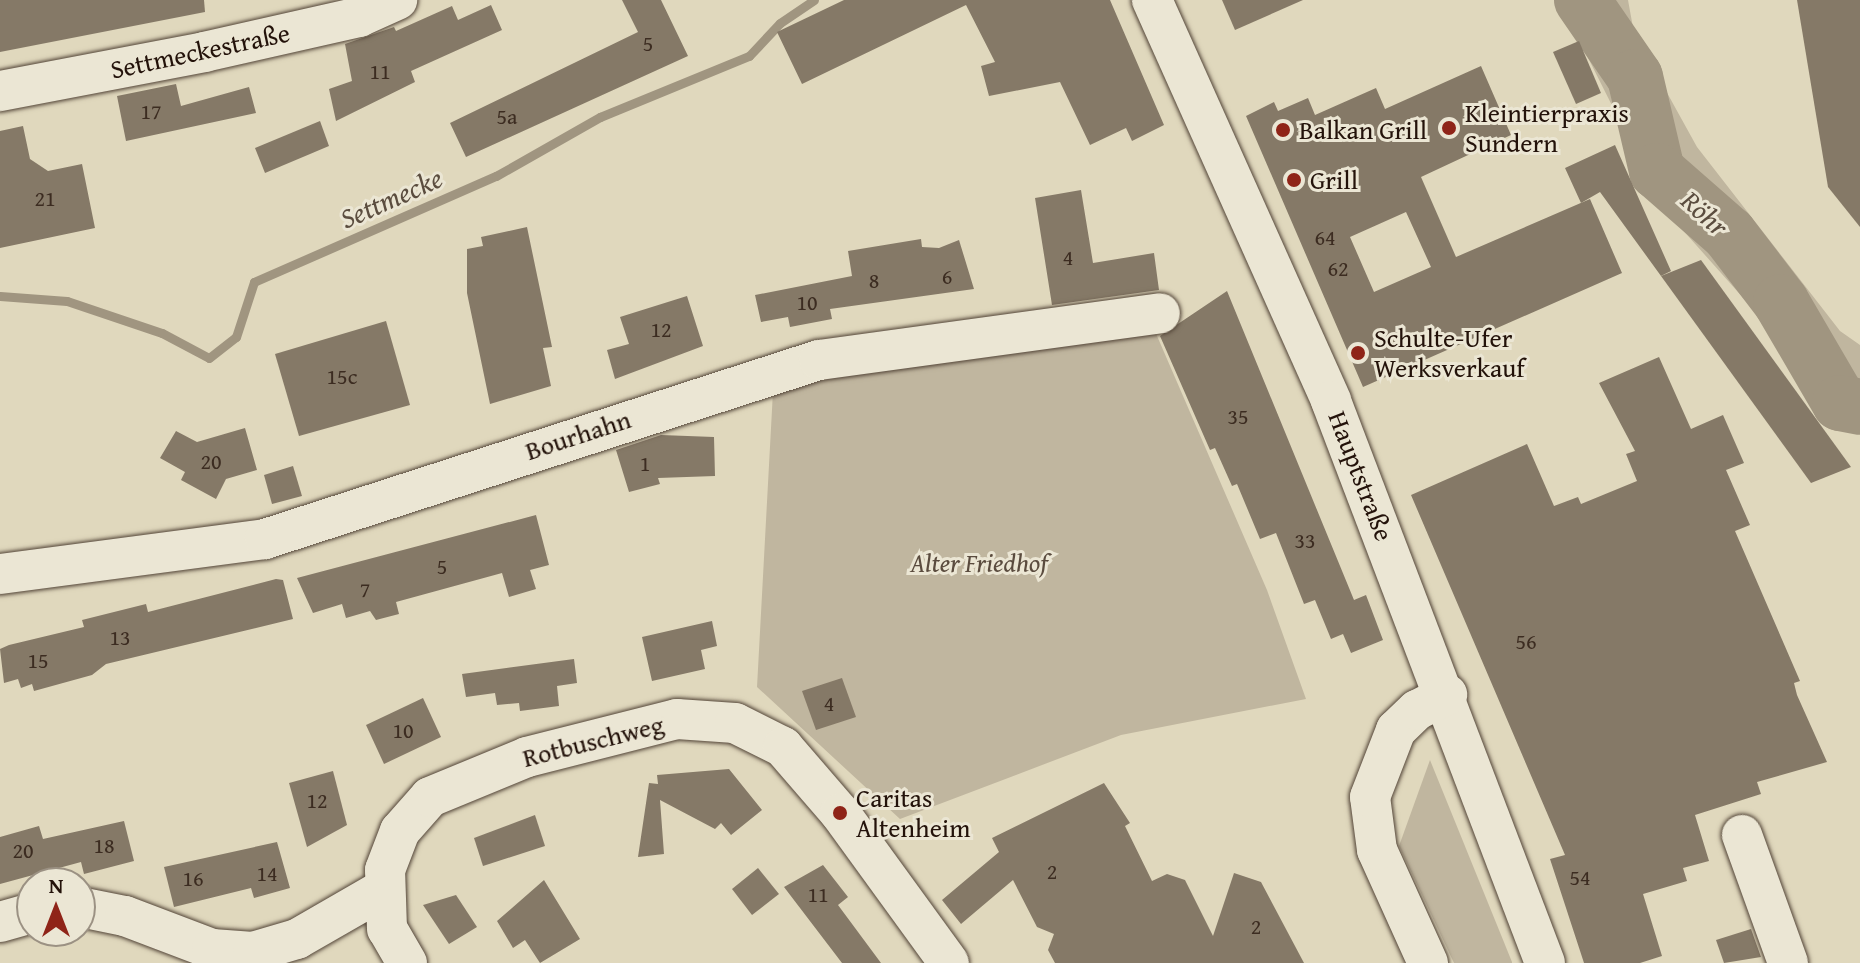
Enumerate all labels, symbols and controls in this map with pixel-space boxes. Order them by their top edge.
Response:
street label: Settmeckestraße [108,17,292,85]
house number: 5 [643,31,653,57]
house number: 11 [369,59,391,85]
place label: Kleintierpraxis Sundern [1465,97,1629,158]
house number: 17 [140,99,162,125]
house number: 5a [497,104,517,130]
place label: Balkan Grill [1299,114,1427,146]
marker: Kleintierpraxis Sundern [1440,119,1458,137]
marker: Balkan Grill [1274,121,1292,139]
water label: Settmecke [335,161,447,235]
place label: Grill [1310,164,1358,196]
marker: Grill [1285,171,1303,189]
water label: Röhr [1675,183,1735,243]
house number: 21 [34,186,56,212]
house number: 64 [1314,225,1336,251]
house number: 4 [1063,245,1073,271]
house number: 62 [1327,256,1349,282]
house number: 6 [942,264,952,290]
house number: 8 [869,268,879,294]
house number: 10 [796,290,818,316]
house number: 12 [650,317,672,343]
place label: Schulte-Ufer Werksverkauf [1374,322,1525,384]
marker: Schulte-Ufer Werksverkauf [1349,344,1367,362]
house number: 15c [327,364,357,390]
street label: Bourhahn [521,403,635,467]
house number: 35 [1227,404,1249,430]
street label: Hauptstraße [1322,407,1400,545]
house number: 20 [200,449,222,475]
house number: 1 [640,451,650,477]
house number: 33 [1294,528,1316,554]
park label: Alter Friedhof [910,547,1048,579]
house number: 5 [437,554,447,580]
house number: 7 [360,577,370,603]
house number: 13 [109,625,131,651]
house number: 56 [1515,629,1537,655]
house number: 15 [27,648,49,674]
house number: 4 [824,691,834,717]
street label: Rotbuschweg [519,708,667,774]
house number: 10 [392,718,414,744]
place label: Caritas Altenheim [856,782,970,844]
house number: 12 [306,788,328,814]
marker: Caritas Altenheim [831,804,849,822]
house number: 18 [93,833,115,859]
house number: 20 [12,838,34,864]
house number: 2 [1047,859,1057,885]
house number: 14 [256,861,278,887]
house number: 54 [1569,865,1591,891]
house number: 16 [182,866,204,892]
north arrow [16,867,96,947]
text: N [49,869,63,901]
house number: 11 [807,882,829,908]
house number: 2 [1251,914,1261,940]

